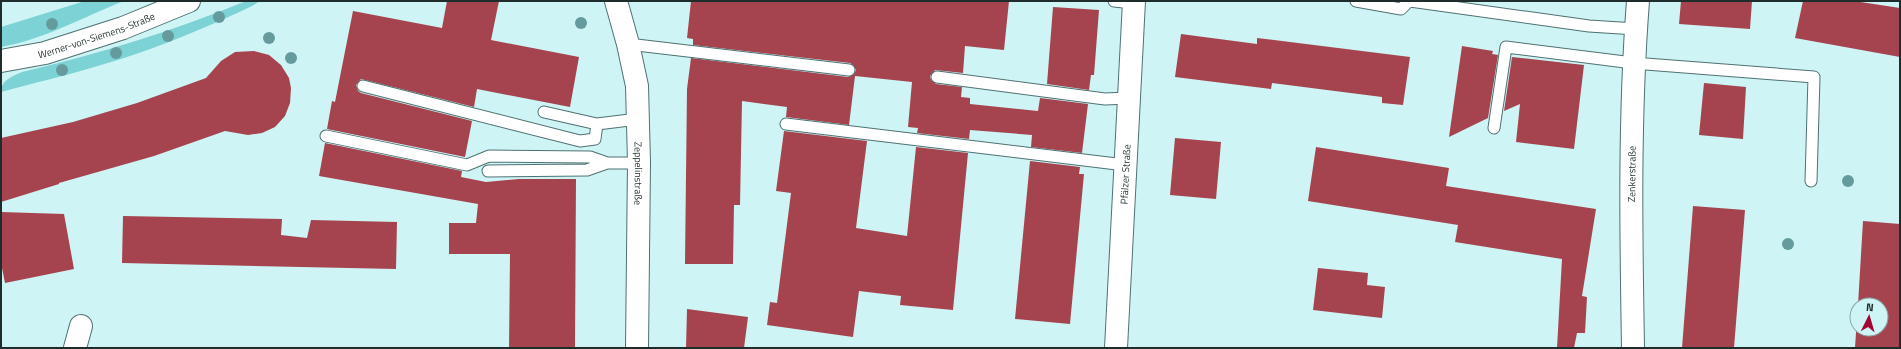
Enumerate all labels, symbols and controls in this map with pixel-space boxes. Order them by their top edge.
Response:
street label: Werner-von-Siemens-Straße [37,8,157,62]
street label: Zeppelinstraße [631,142,647,205]
street label: Pfälzer Straße [1116,144,1134,205]
street label: Zenkerstraße [1624,146,1639,202]
north arrow [1849,297,1889,337]
text: N [1865,299,1874,315]

